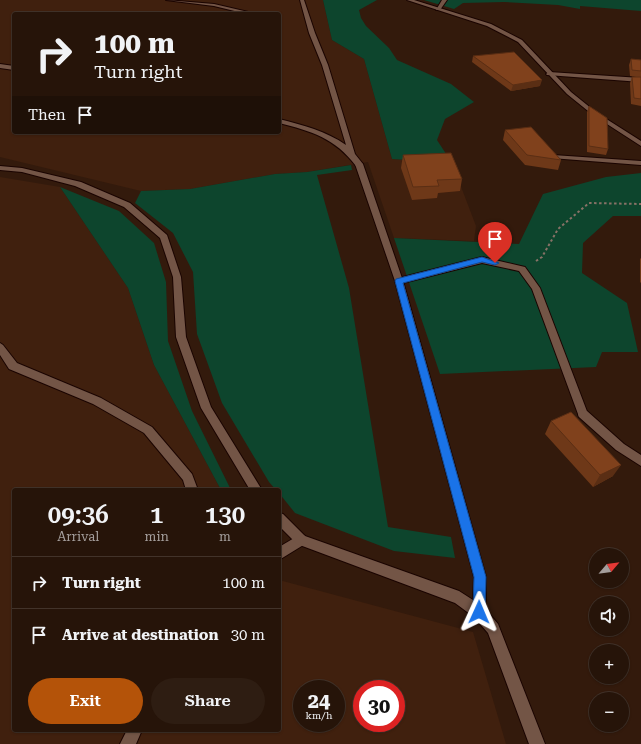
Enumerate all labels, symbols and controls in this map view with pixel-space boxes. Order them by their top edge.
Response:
text: 100 m [94,27,175,60]
icon: right [28,28,80,80]
text: Turn right [94,61,182,82]
icon: arrive [74,104,96,126]
text: Then [28,106,66,124]
pin [478,222,512,263]
icon: arrive [484,228,506,250]
text: 09:36 [48,501,109,529]
text: 1 [150,501,163,529]
text: 130 [205,501,245,529]
text: Arrival [57,529,99,544]
text: min [145,529,169,544]
text: m [219,529,231,544]
north arrow [589,548,629,588]
map controls [589,548,629,732]
icon: right [28,572,50,594]
text: Turn right [62,574,141,592]
text: 100 m [222,574,265,592]
position arrow [458,591,500,633]
button: sound [589,596,629,636]
icon: arrive [28,624,50,646]
text: Arrive at destination [62,626,218,644]
text: 30 m [231,626,265,644]
button: + [589,644,629,684]
button: Exit [28,678,143,724]
button: Share [151,678,265,724]
speed limit sign: 30 [353,680,405,732]
text: 24 [308,689,330,713]
button: − [589,692,629,732]
text: km/h [306,710,332,721]

